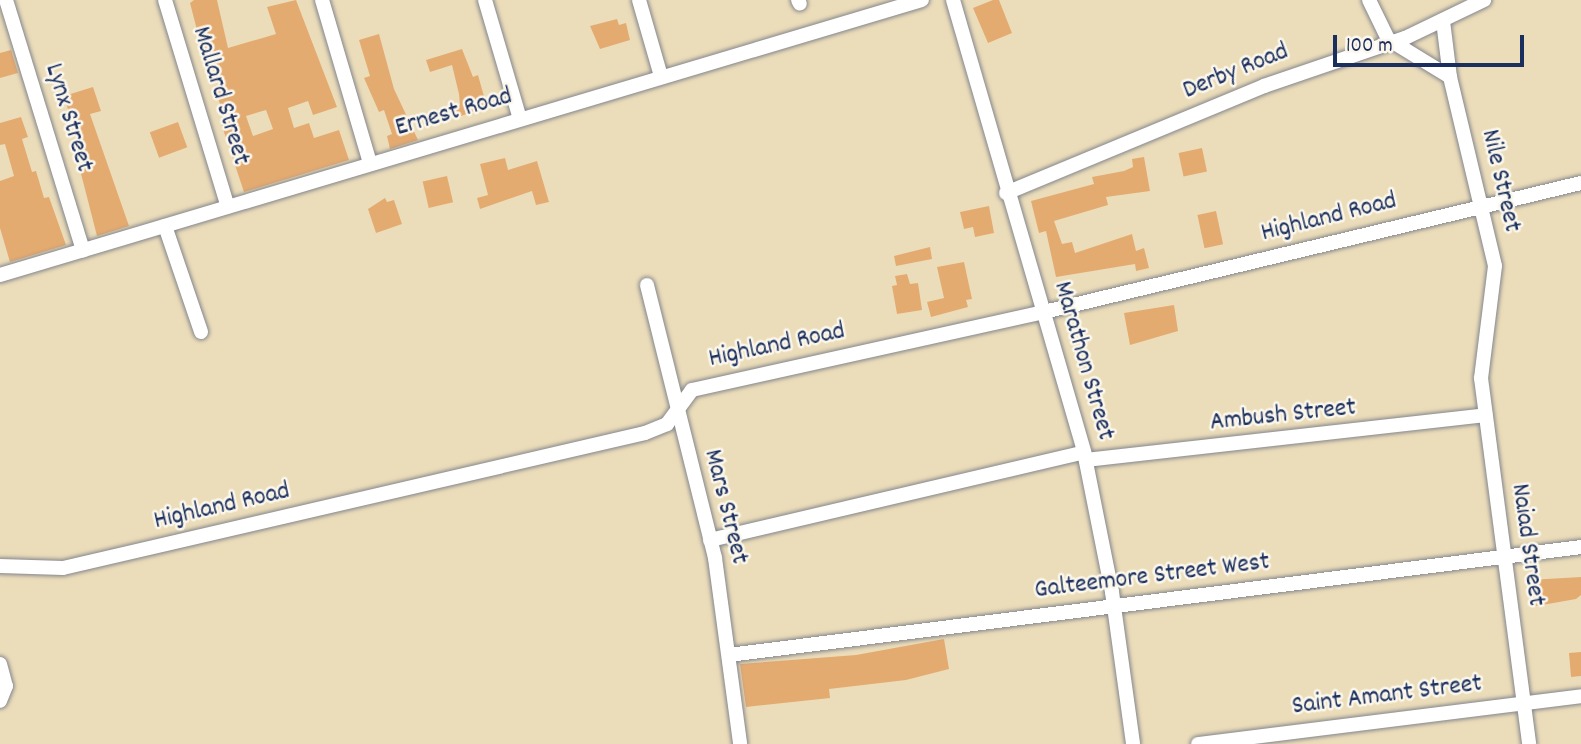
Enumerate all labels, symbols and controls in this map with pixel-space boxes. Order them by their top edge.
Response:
scale bar [1336,21,1527,65]
street label: Mallard Street [184,23,256,169]
text: 100 m [1346,32,1393,62]
street label: Derby Road [1179,37,1293,107]
street label: Lynx Street [37,60,99,176]
street label: Ernest Road [392,81,516,145]
street label: Nile Street [1473,127,1527,235]
street label: Highland Road [1258,186,1400,250]
street label: Marathon Street [1045,278,1121,444]
street label: Highland Road [706,316,848,376]
street label: Ambush Street [1209,393,1357,439]
street label: Mars Street [696,446,754,568]
street label: Highland Road [151,476,293,538]
street label: Naiad Street [1503,482,1551,608]
street label: Galteemore Street West [1033,547,1271,607]
street label: Saint Amant Street [1290,669,1484,723]

